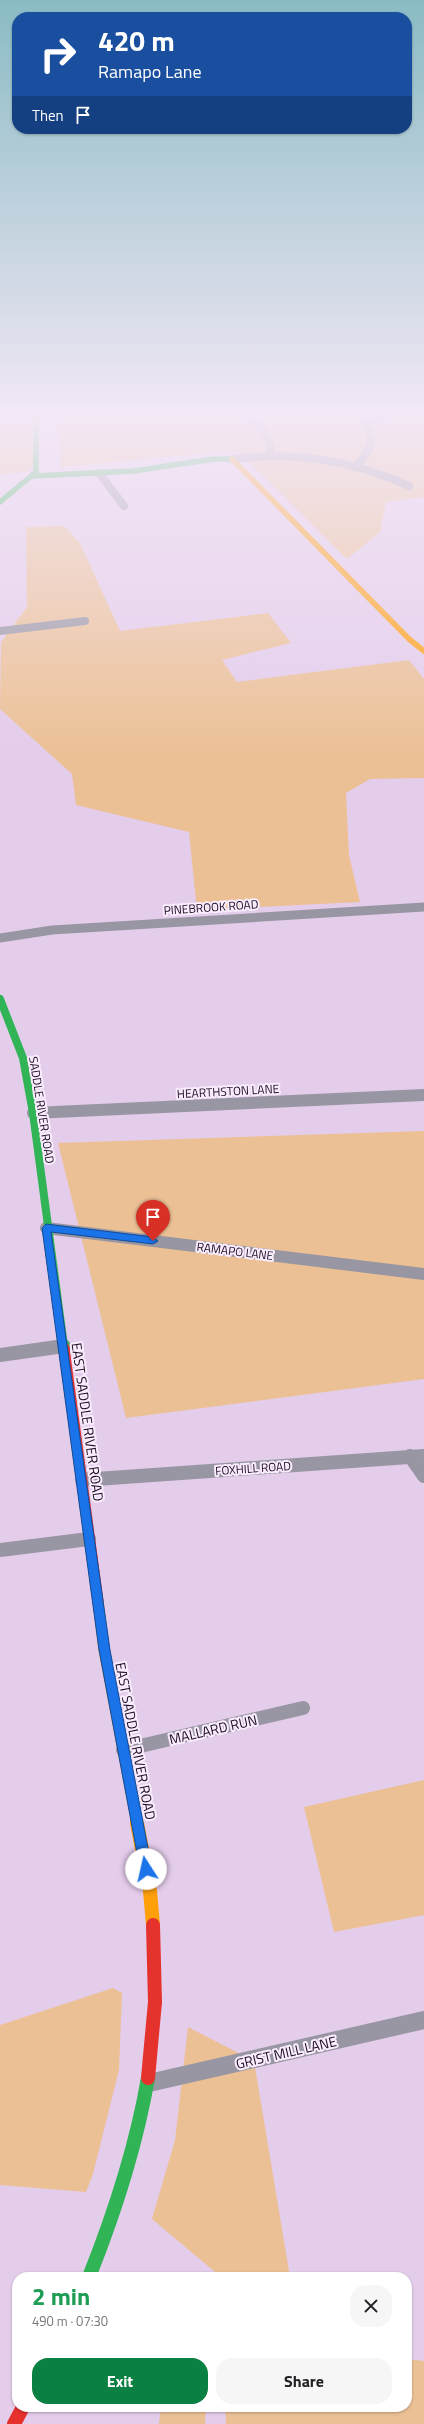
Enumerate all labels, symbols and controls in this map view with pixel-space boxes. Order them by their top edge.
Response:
text: 420 m [98,19,175,62]
icon: right [32,28,84,80]
text: Ramapo Lane [98,58,202,85]
text: Then [32,104,64,127]
icon: arrive [72,104,94,126]
street label: PINEBROOK ROAD [163,894,259,920]
street label: SADDLE RIVER ROAD [24,1055,60,1165]
street label: HEARTHSTON LANE [176,1079,280,1103]
pin [136,1200,170,1241]
icon: arrive [142,1206,164,1228]
street label: RAMAPO LANE [196,1237,275,1265]
street label: EAST SADDLE RIVER ROAD [66,1341,110,1503]
street label: FOXHILL ROAD [215,1456,292,1480]
street label: EAST SADDLE RIVER ROAD [110,1660,162,1822]
street label: MALLARD RUN [167,1709,259,1749]
position arrow [125,1848,167,1890]
street label: GRIST MILL LANE [234,2030,339,2074]
text: 2 min [32,2278,90,2314]
button: close [350,2285,392,2327]
text: 490 m · 07:30 [32,2311,108,2331]
button: Exit [32,2358,208,2404]
button: Share [216,2358,392,2404]

